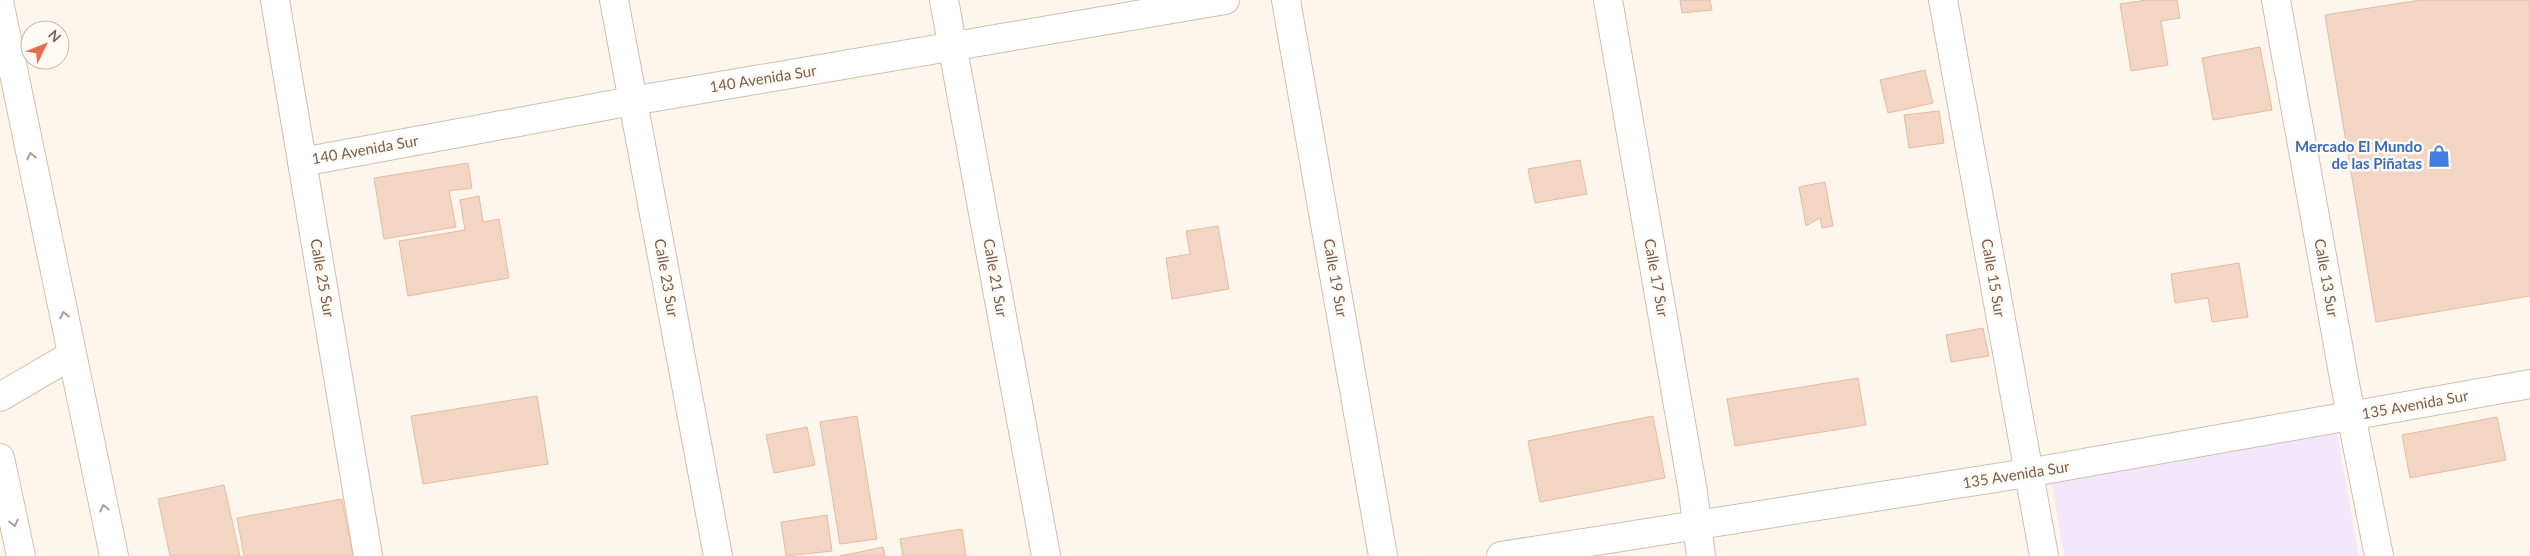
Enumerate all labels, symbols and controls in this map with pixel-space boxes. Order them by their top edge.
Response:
north arrow [20,20,70,70]
text: N [45,26,65,46]
street label: 140 Avenida Sur [708,61,818,95]
street label: 140 Avenida Sur [310,131,420,167]
place label: Mercado El Mundo de las Piñatas [2295,137,2422,172]
shop icon: Mercado El Mundo de las Piñatas [2426,143,2452,169]
one-way arrow [26,151,37,160]
street label: Calle 25 Sur [307,237,339,319]
street label: Calle 23 Sur [651,237,683,319]
street label: Calle 21 Sur [980,237,1012,319]
street label: Calle 19 Sur [1320,237,1352,319]
street label: Calle 17 Sur [1641,237,1673,319]
street label: Calle 15 Sur [1978,237,2010,319]
street label: Calle 13 Sur [2311,237,2343,319]
one-way arrow [59,310,70,319]
street label: 135 Avenida Sur [2360,386,2470,422]
street label: 135 Avenida Sur [1961,457,2071,491]
one-way arrow [100,504,110,513]
one-way arrow [8,518,19,527]

